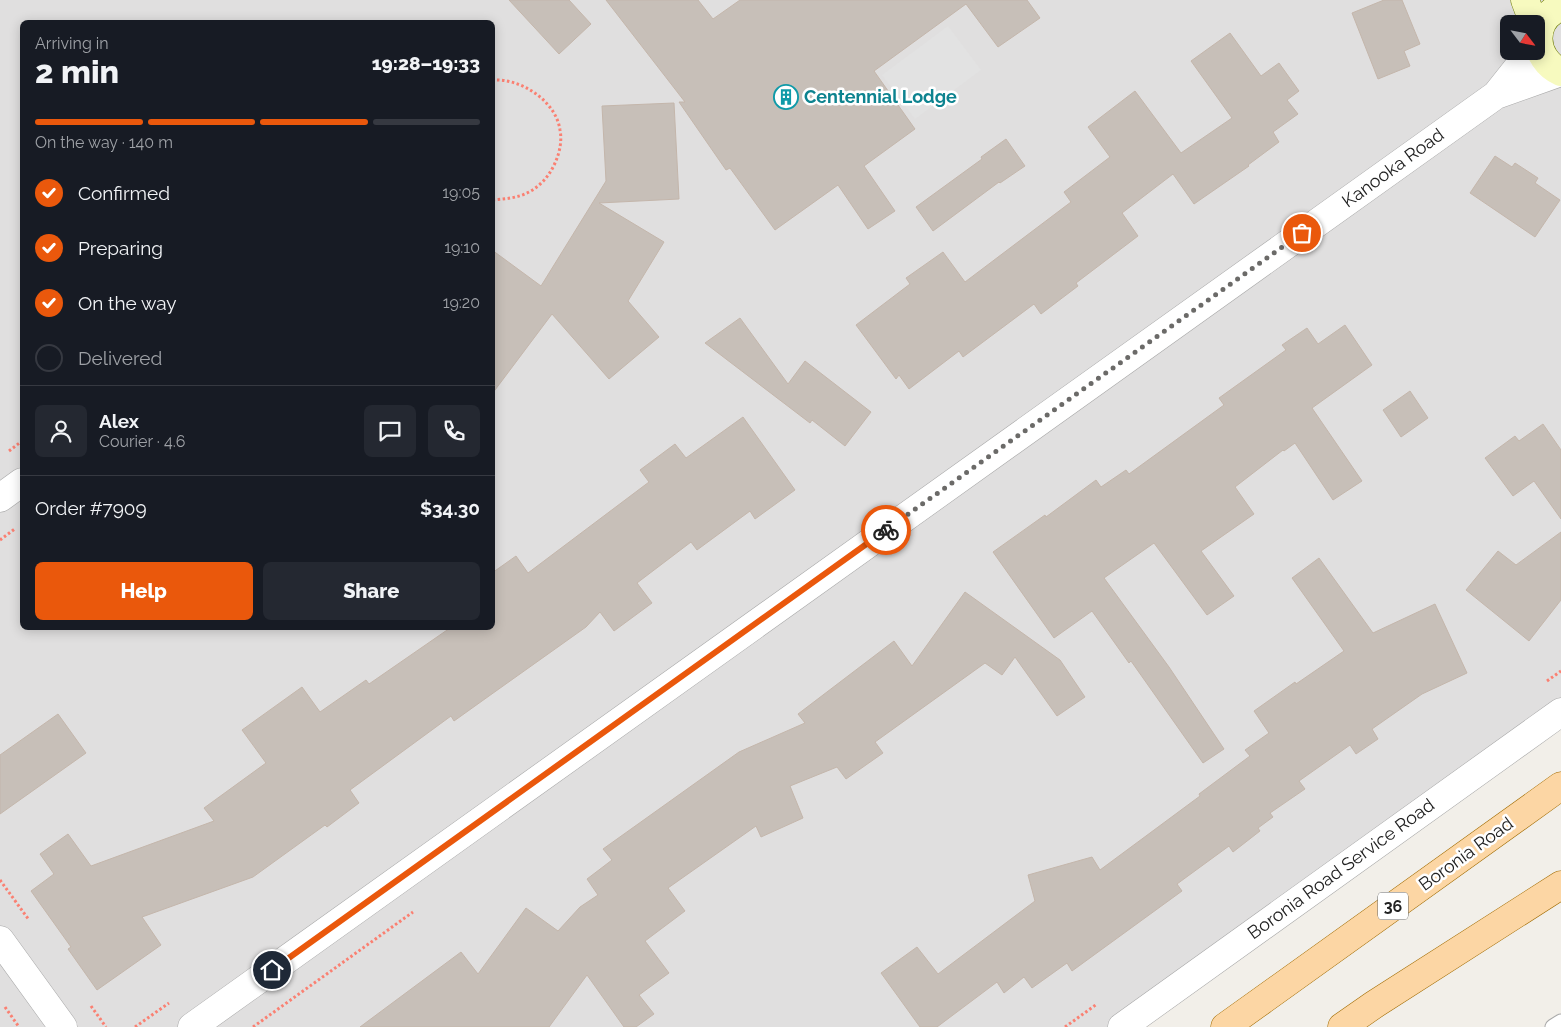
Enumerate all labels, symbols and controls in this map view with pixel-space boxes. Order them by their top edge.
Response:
north arrow [1500,15,1545,60]
map controls [1500,15,1545,60]
text: Arriving in [35,34,109,53]
text: 19:28–19:33 [372,52,480,74]
text: 2 min [35,53,119,90]
building icon: Centennial Lodge [773,84,799,110]
place label: Centennial Lodge [804,86,957,107]
street label: Kanooka Road [1338,124,1448,211]
text: On the way · 140 m [35,133,173,152]
icon: check [35,179,63,207]
text: Confirmed [78,182,170,204]
text: 19:05 [442,183,480,202]
pin [1281,212,1323,254]
icon: bag [1288,219,1316,247]
icon: check [35,234,63,262]
text: Preparing [78,237,163,259]
text: 19:10 [444,238,480,257]
icon: check [35,289,63,317]
text: On the way [78,292,177,314]
text: 19:20 [443,293,480,312]
text: Delivered [78,347,162,369]
button: person [35,405,87,457]
button: chat [364,405,416,457]
button: phone [428,405,480,457]
text: Alex [99,410,139,432]
text: Courier · 4.6 [99,432,185,451]
text: Order #7909 [35,497,147,519]
text: $34.30 [420,497,480,519]
courier [861,505,911,555]
icon: bike [872,516,900,544]
button: Help [35,562,253,620]
button: Share [263,562,480,620]
street label: Boronia Road Service Road [1243,794,1438,943]
street label: Boronia Road [1414,812,1517,895]
road number: 36 [1378,892,1408,919]
pin [251,949,293,991]
icon: home [258,956,286,984]

